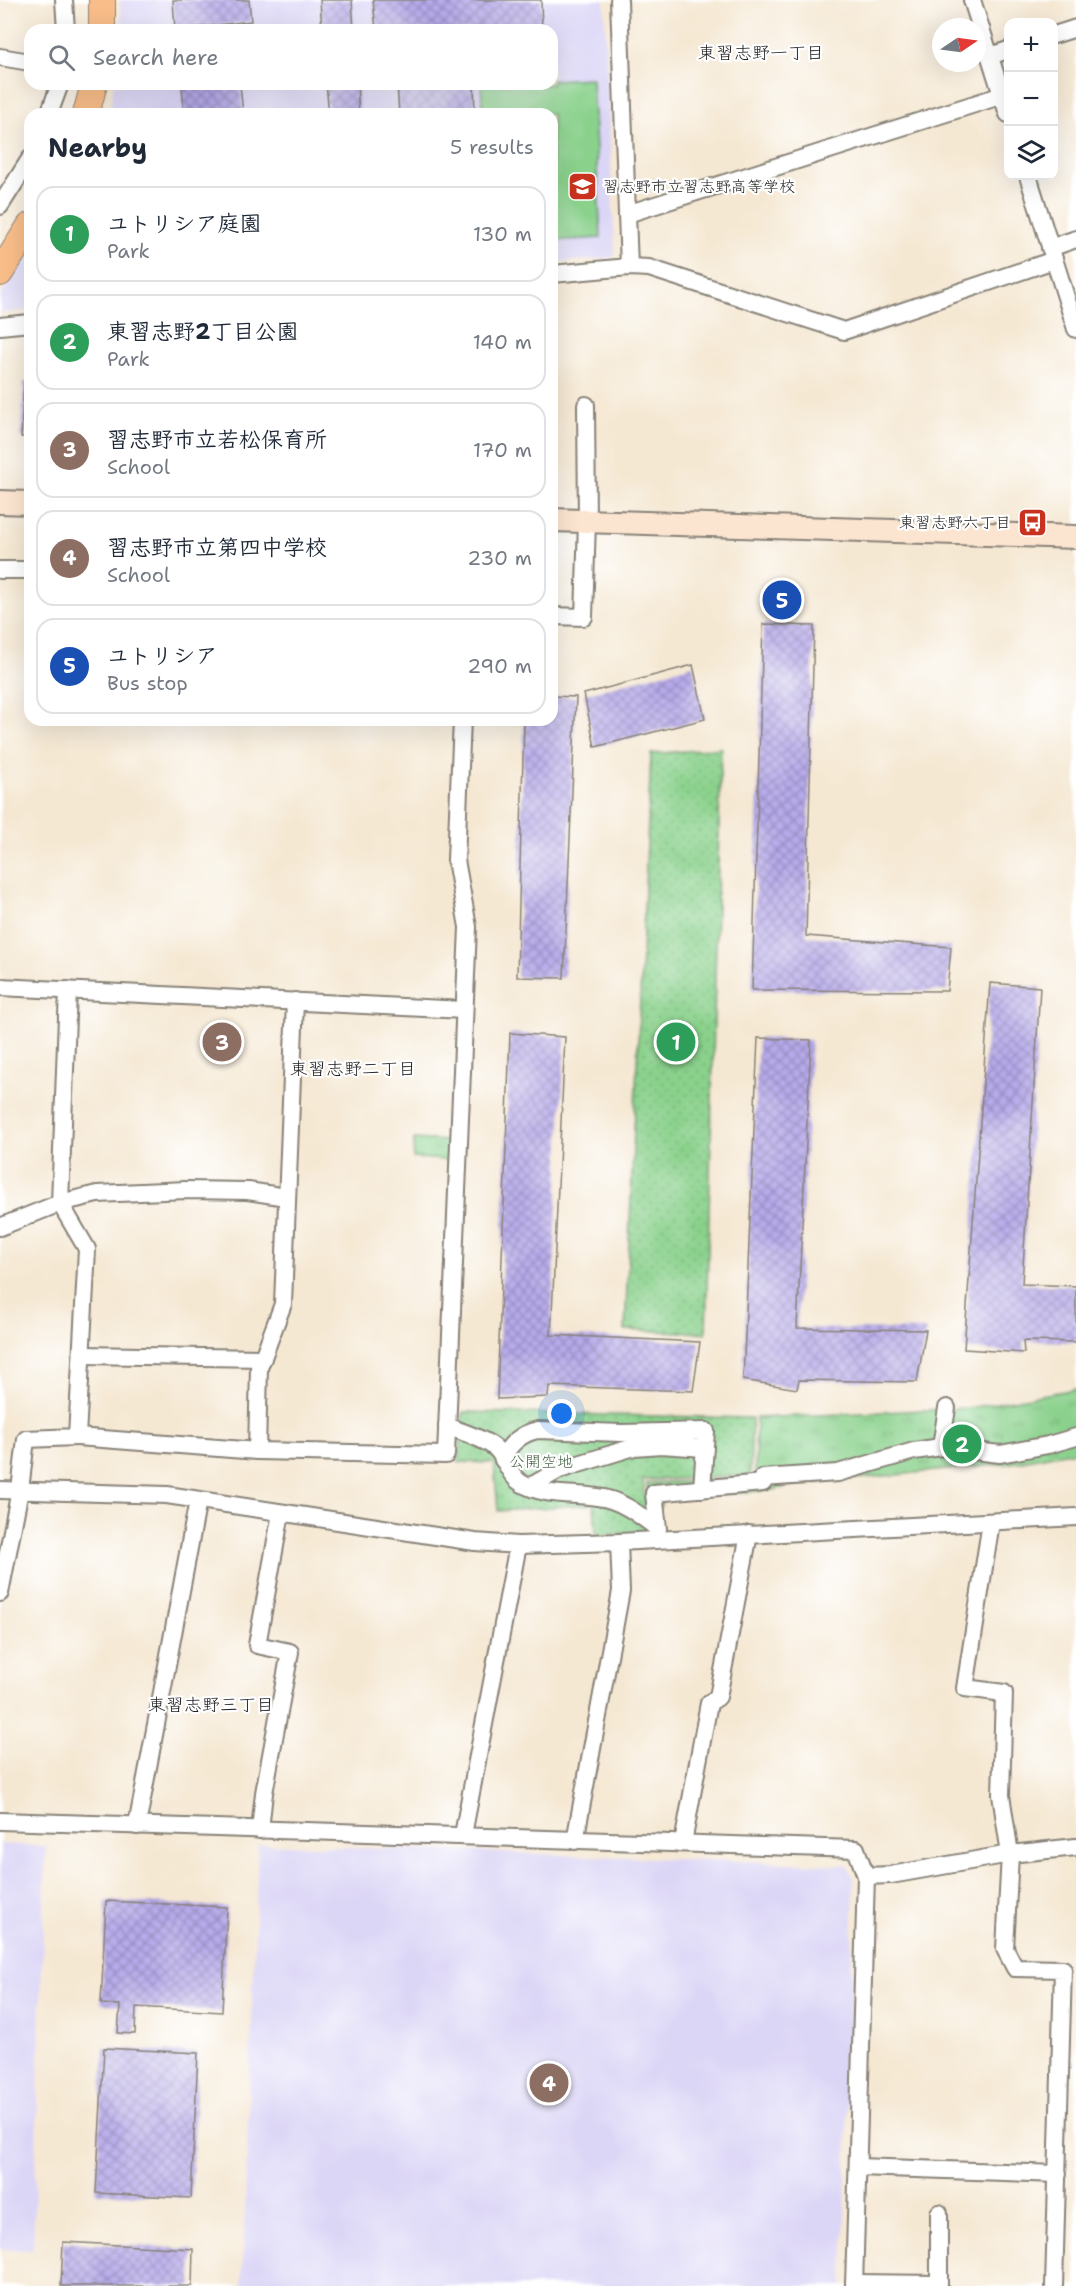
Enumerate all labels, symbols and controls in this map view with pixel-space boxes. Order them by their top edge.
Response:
north arrow [932,18,986,72]
map controls [1004,18,1058,180]
button: + [1004,18,1058,72]
search box [24,24,558,90]
icon: search [45,41,78,74]
district label: 東習志野一丁目 [698,41,824,65]
text: Search here [93,43,219,72]
button: − [1004,72,1058,126]
button: layers [1004,126,1058,180]
text: Nearby [48,130,147,165]
text: 5 results [450,134,534,160]
school or university icon: 習志野市立習志野高等学校 [566,170,598,202]
place label: 習志野市立習志野高等学校 [603,176,795,197]
text: ユトリシア庭園 [107,209,261,238]
text: 1 [65,221,74,247]
text: 130 m [473,221,532,247]
text: Park [107,238,150,264]
text: 東習志野2丁目公園 [107,317,298,346]
text: 2 [63,329,77,355]
text: 140 m [473,329,532,355]
text: Park [107,346,150,372]
text: 習志野市立若松保育所 [107,425,327,454]
text: 3 [63,437,77,463]
text: 170 m [473,437,532,463]
text: School [107,454,170,480]
bus stop icon: 東習志野六丁目 [1016,506,1048,538]
place label: 東習志野六丁目 [899,512,1011,533]
text: 習志野市立第四中学校 [107,533,327,562]
text: 4 [63,545,77,571]
text: 230 m [467,545,532,571]
text: School [107,562,170,588]
pin: 5 [762,578,802,622]
text: ユトリシア [107,641,217,670]
text: 5 [63,653,76,679]
text: 290 m [467,653,532,679]
text: Bus stop [107,670,188,696]
pin: 3 [202,1020,242,1064]
pin: 1 [656,1020,696,1064]
district label: 東習志野二丁目 [290,1057,416,1081]
your location [547,1399,576,1428]
pin: 2 [942,1422,982,1466]
park label: 公開空地 [509,1451,573,1472]
district label: 東習志野三丁目 [148,1693,274,1717]
pin: 4 [530,2060,568,2106]

